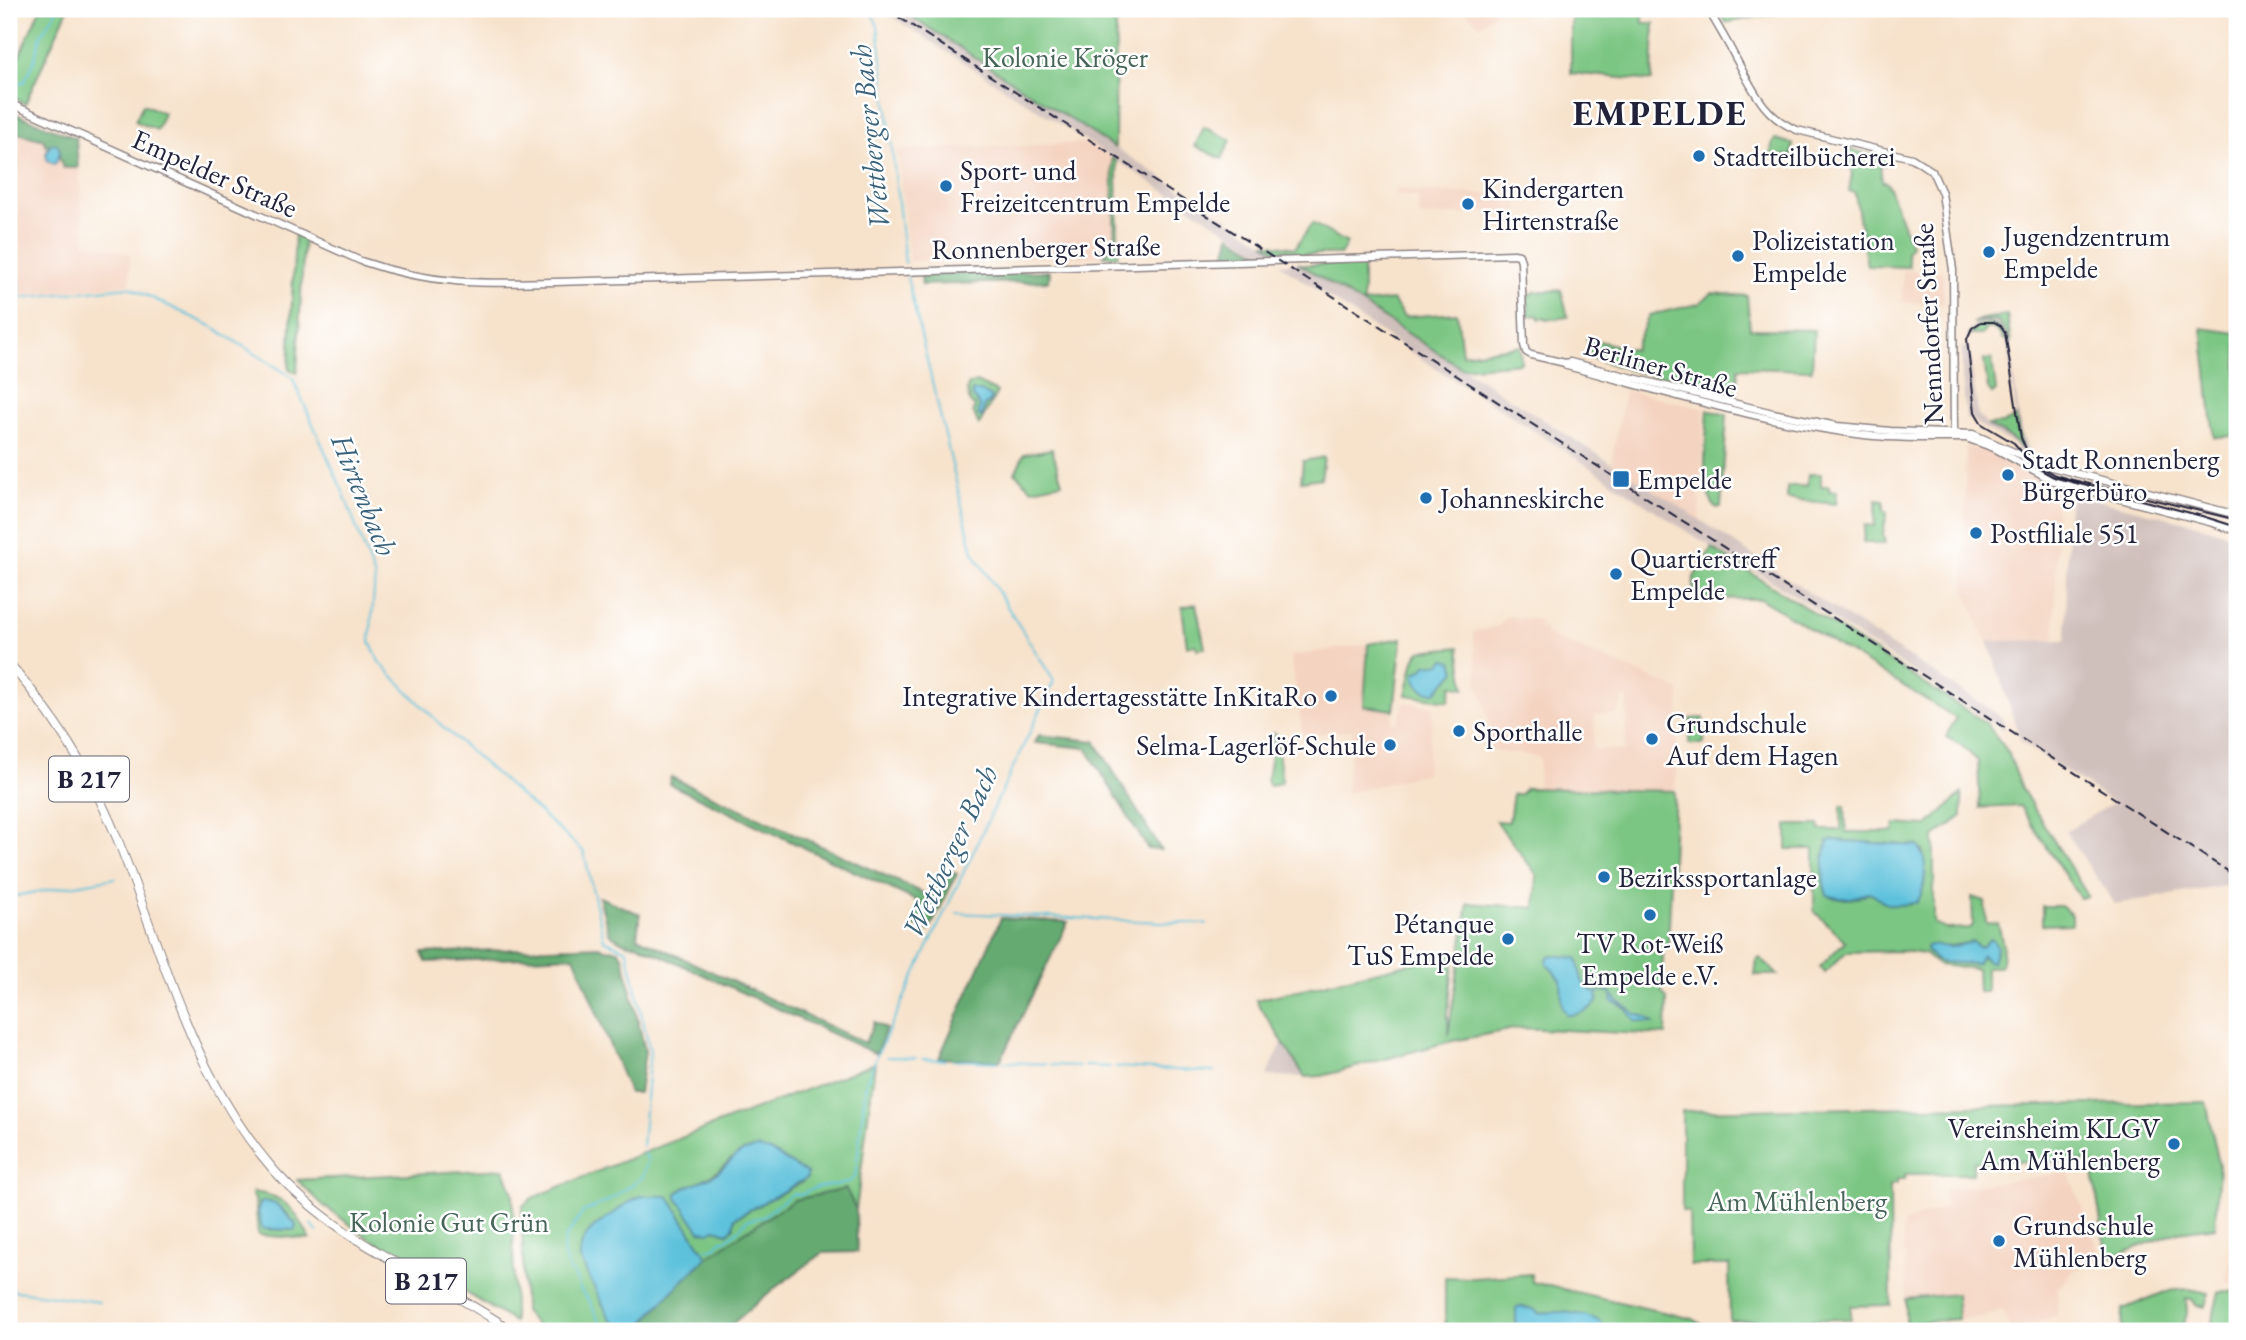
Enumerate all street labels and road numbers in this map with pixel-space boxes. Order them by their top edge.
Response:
street label: Empelder Straße [127,121,303,226]
street label: Nenndorfer Straße [1905,222,1951,426]
street label: Ronnenberger Straße [931,227,1161,267]
street label: Berliner Straße [1580,327,1742,405]
road number: B 217 [49,757,129,802]
road number: B 217 [386,1258,466,1304]

